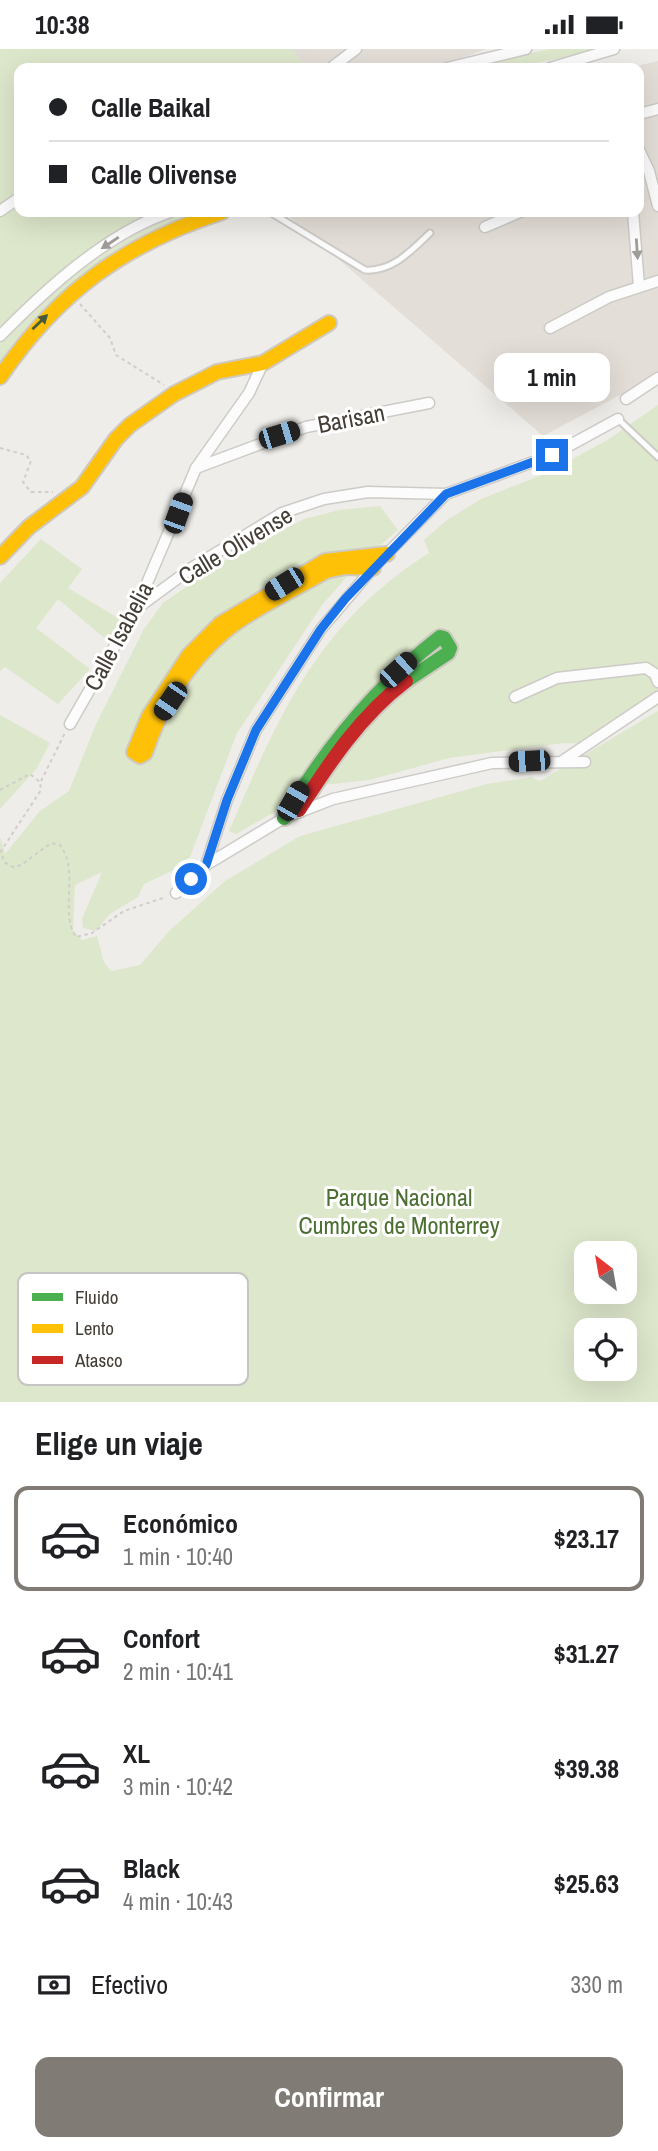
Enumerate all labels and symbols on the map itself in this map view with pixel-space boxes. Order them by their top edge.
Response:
one-way arrow [100,237,120,250]
one-way arrow [632,238,643,260]
one-way arrow [31,314,48,330]
callout: 1 min [494,353,610,403]
street label: Barisan [315,396,387,440]
car [256,419,303,451]
route end [536,439,568,471]
car [161,490,196,536]
street label: Calle Olivense [172,498,298,592]
car [261,564,308,604]
street label: Calle Isabelia [76,576,160,696]
car [376,648,421,692]
car [150,678,191,724]
car [508,749,551,773]
car [274,778,313,824]
route start [175,863,207,895]
park label: Parque Nacional Cumbres de Monterrey [298,1181,500,1241]
north arrow [574,1241,637,1304]
legend [18,1273,248,1385]
text: Fluido [75,1284,118,1310]
text: Lento [75,1315,114,1341]
text: Atasco [74,1347,123,1373]

